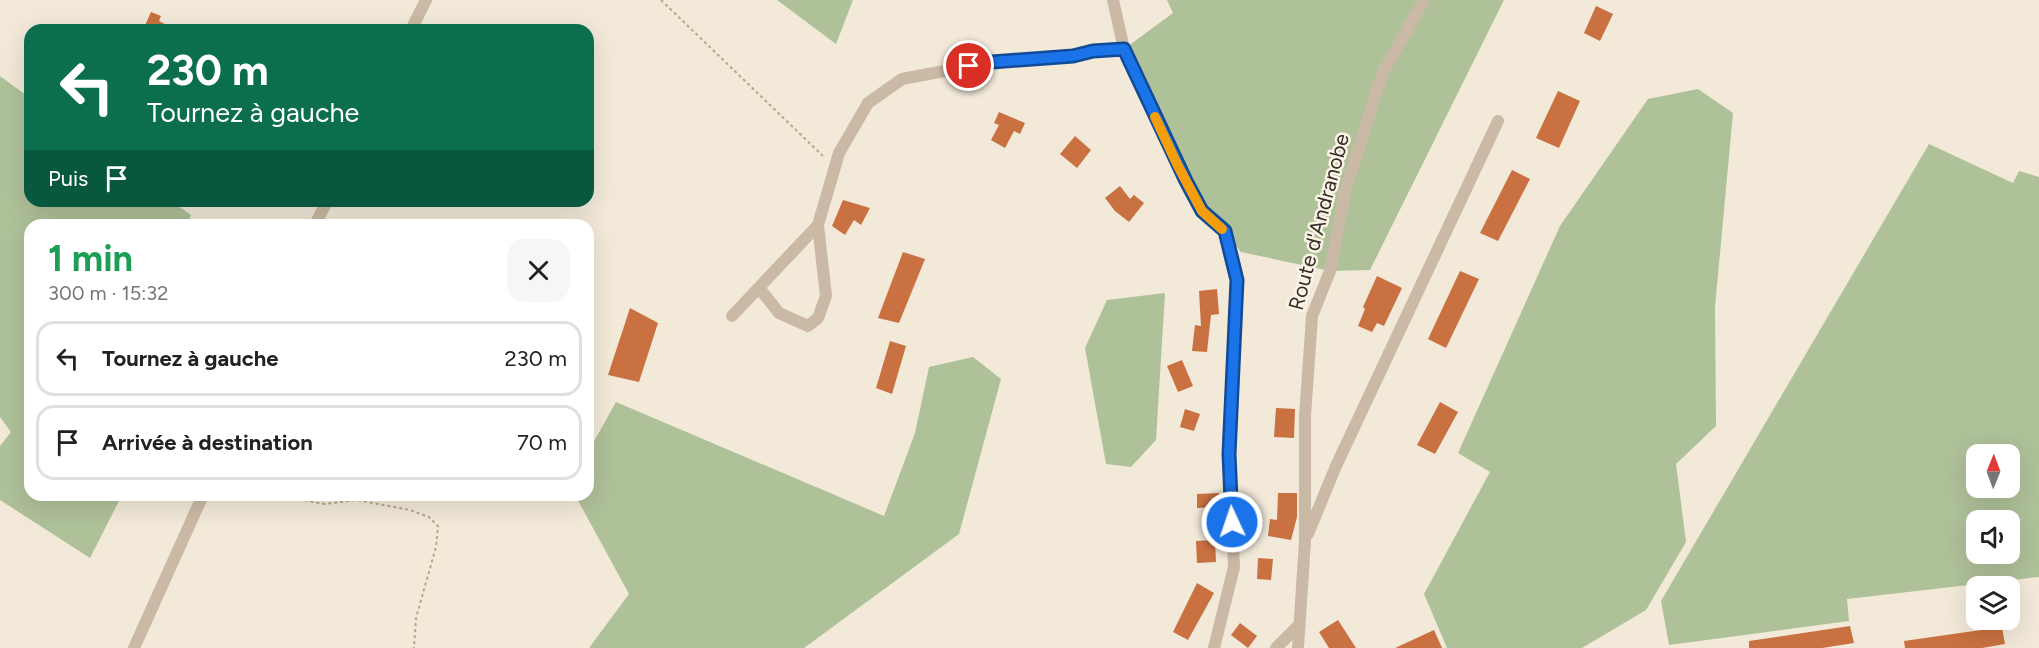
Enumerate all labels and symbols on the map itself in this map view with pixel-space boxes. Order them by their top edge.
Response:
pin [943,40,994,91]
street label: Route d'Andranobe [1283,131,1354,313]
north arrow [1966,444,2020,498]
position arrow [1200,490,1264,554]

